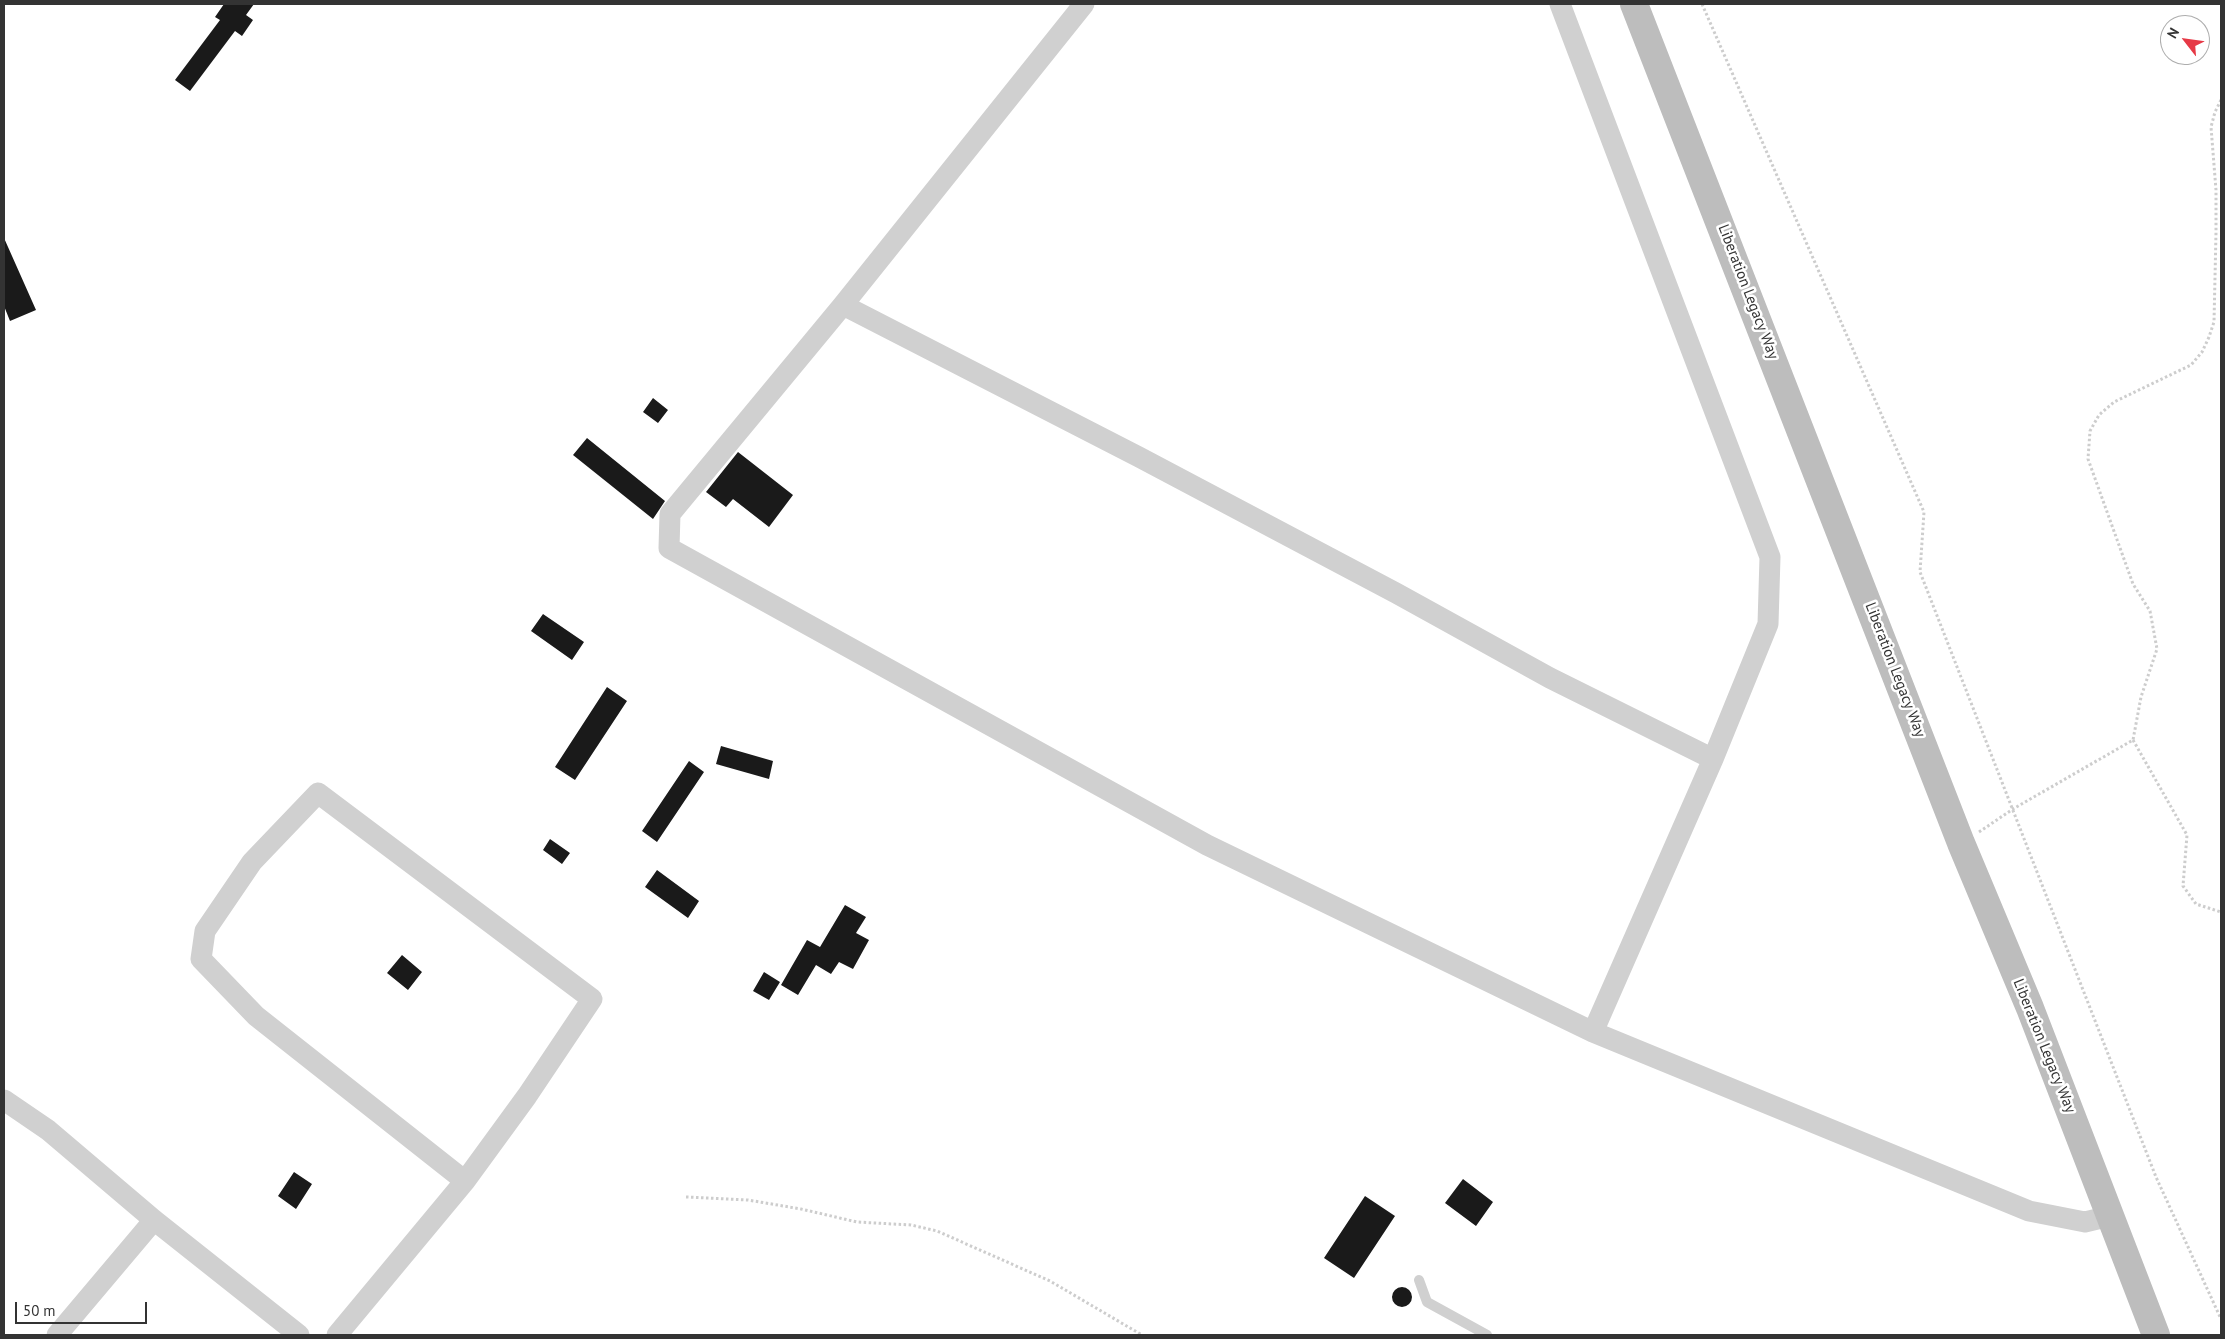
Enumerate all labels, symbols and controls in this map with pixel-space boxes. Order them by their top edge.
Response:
north arrow [2160,15,2210,65]
text: N [2163,25,2183,41]
street label: Liberation Legacy Way [1714,222,1782,362]
street label: Liberation Legacy Way [1861,600,1929,740]
street label: Liberation Legacy Way [2009,976,2079,1116]
scale bar [18,1292,150,1324]
text: 50 m [23,1301,56,1320]

